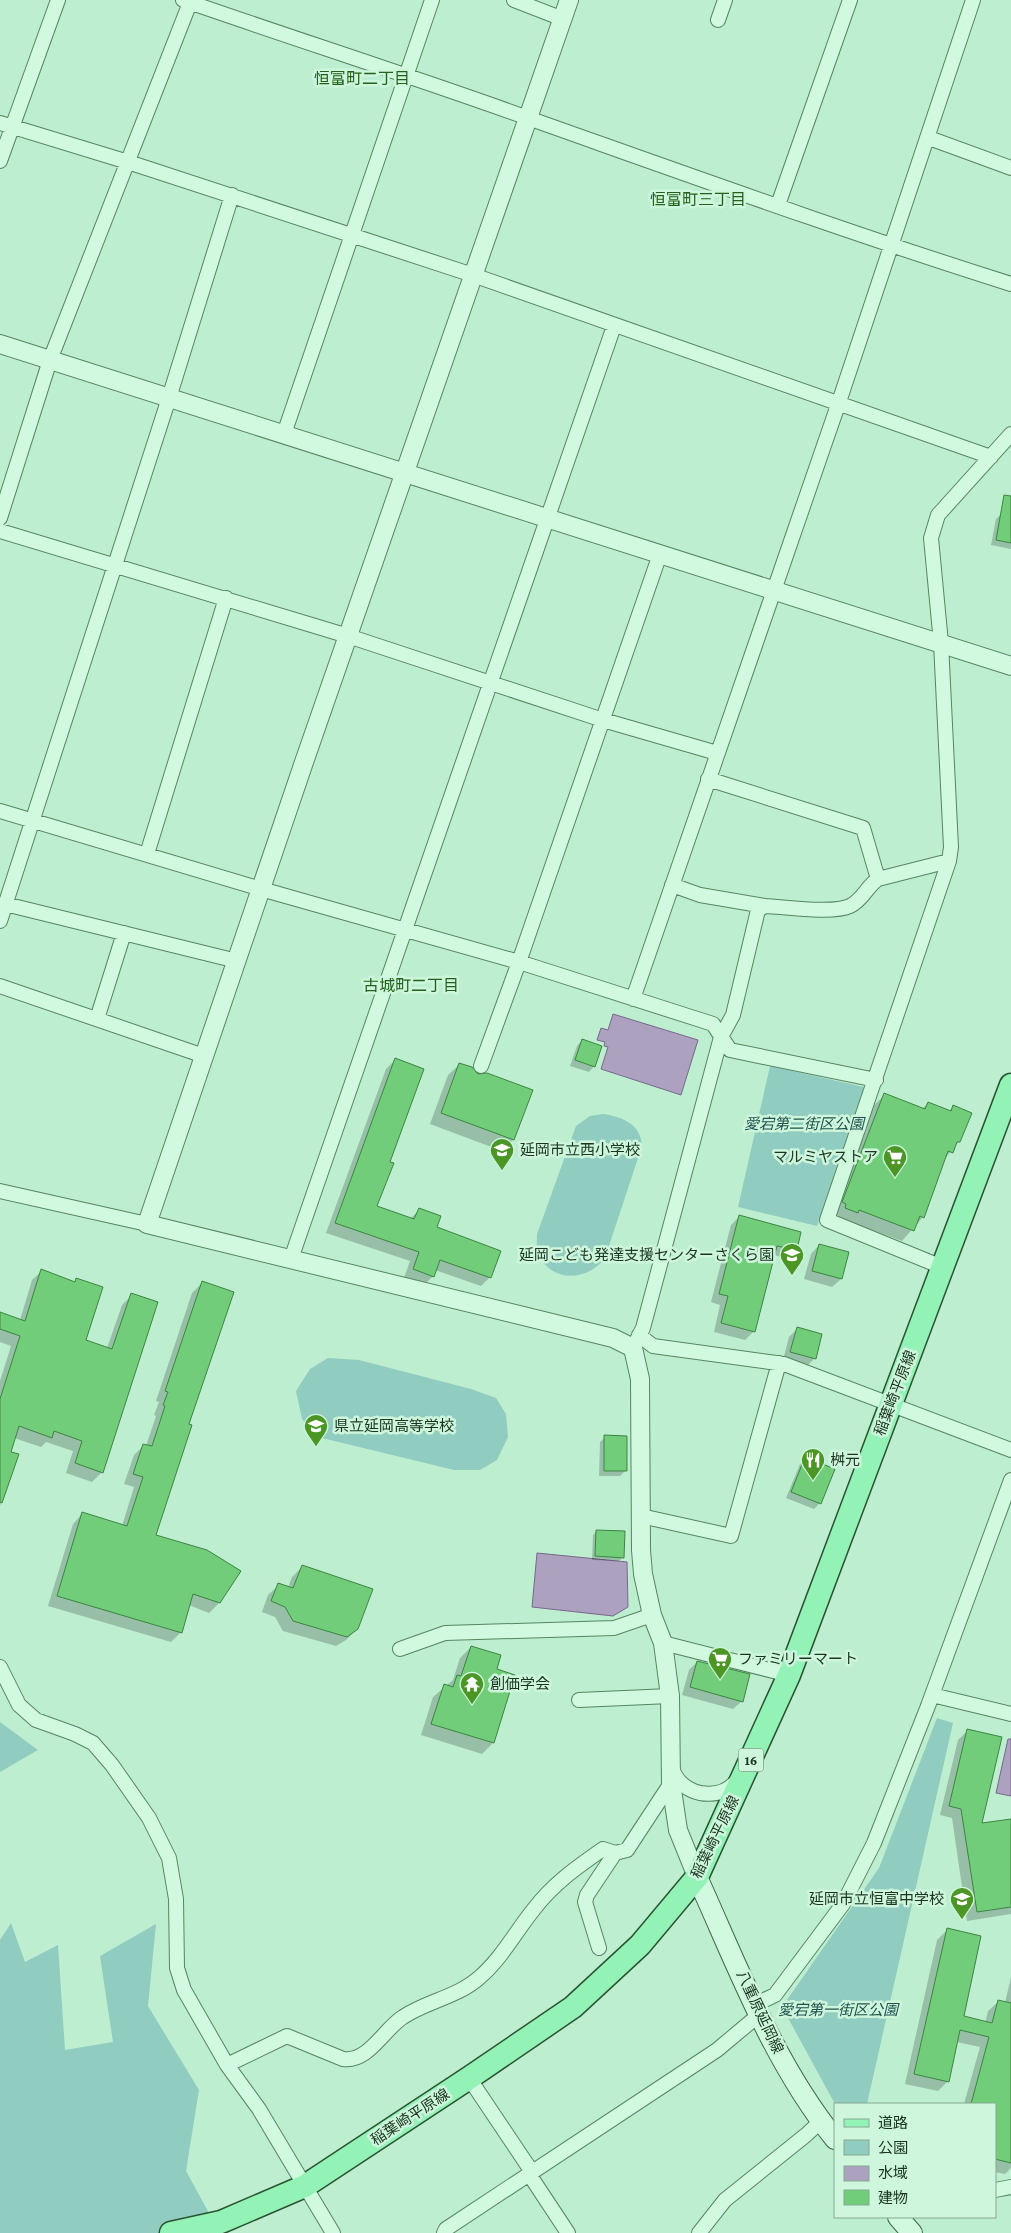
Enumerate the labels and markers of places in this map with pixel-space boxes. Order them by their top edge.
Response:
school or university icon: 延岡市立西小学校 [489,1137,515,1171]
place label: 延岡市立西小学校 [520,1142,640,1158]
supermarket icon: マルミヤストア [882,1144,908,1178]
place label: マルミヤストア [773,1149,878,1165]
school or university icon: 延岡こども発達支援センターさくら園 [779,1242,805,1276]
place label: 延岡こども発達支援センターさくら園 [519,1247,774,1263]
school or university icon: 県立延岡高等学校 [303,1413,329,1447]
place label: 県立延岡高等学校 [334,1418,454,1434]
restaurant icon: 桝元 [800,1447,826,1481]
place label: 桝元 [830,1452,860,1468]
supermarket icon: ファミリーマート [707,1646,733,1680]
place label: ファミリーマート [738,1651,858,1667]
temple icon: 創価学会 [459,1671,485,1705]
place label: 創価学会 [490,1676,550,1692]
school or university icon: 延岡市立恒富中学校 [949,1886,975,1920]
place label: 延岡市立恒富中学校 [809,1891,944,1907]

